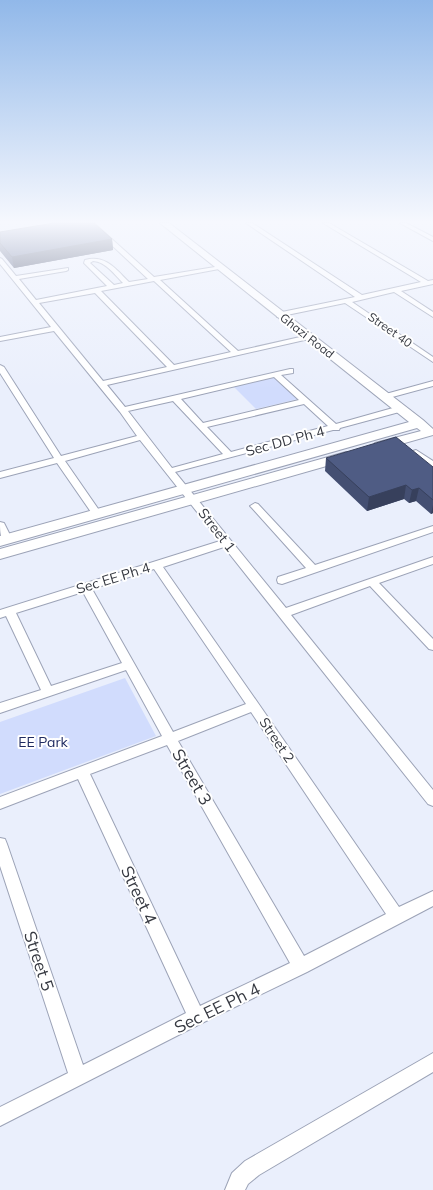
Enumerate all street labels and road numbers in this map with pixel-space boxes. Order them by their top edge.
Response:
street label: Street 40 [365,309,415,350]
street label: Ghazi Road [277,310,337,361]
street label: Sec DD Ph 4 [244,422,327,460]
street label: Street 1 [194,504,240,556]
street label: Sec EE Ph 4 [74,558,153,598]
street label: Street 2 [255,714,299,766]
street label: Street 3 [168,745,217,809]
street label: Street 4 [117,862,162,927]
street label: Street 5 [20,928,59,993]
street label: Sec EE Ph 4 [170,978,263,1037]

